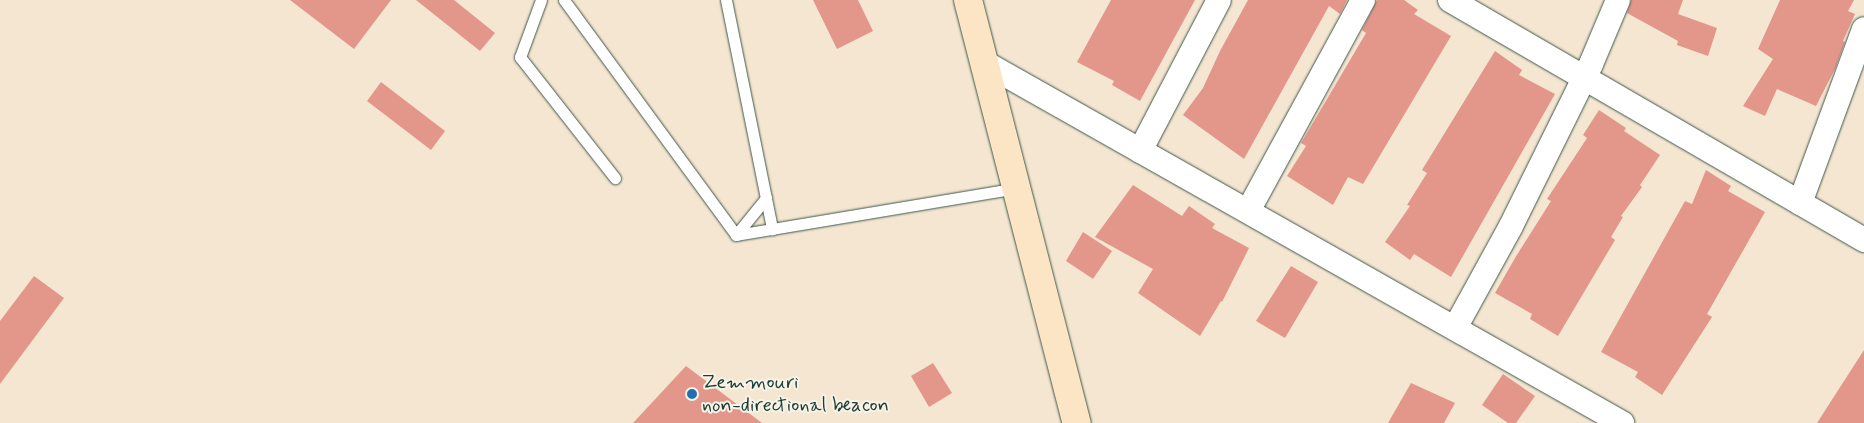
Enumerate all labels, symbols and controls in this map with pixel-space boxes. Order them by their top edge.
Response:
place label: Zemmouri non-directional beacon [702,370,889,417]
marker: Zemmouri non-directional beacon [686,388,698,400]

